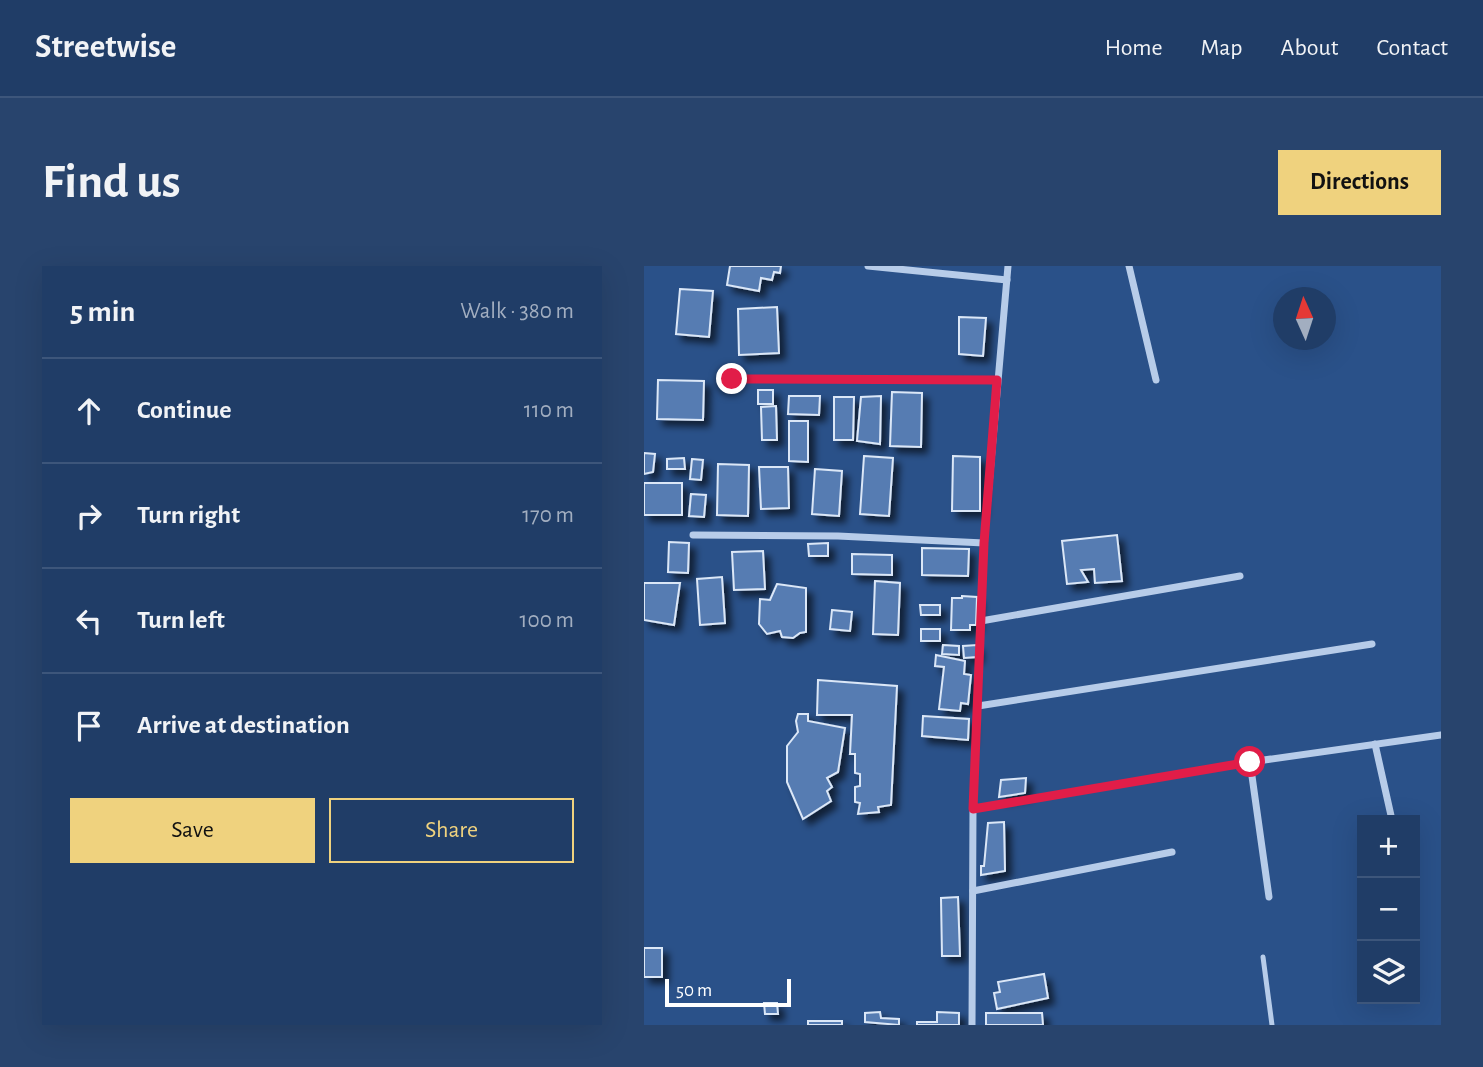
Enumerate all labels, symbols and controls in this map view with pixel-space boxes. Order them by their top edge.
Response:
text: Streetwise [35,31,176,64]
text: Home [1105,36,1163,60]
text: Map [1201,36,1243,60]
text: About [1281,36,1338,60]
text: Contact [1376,36,1448,60]
button: Directions [1278,150,1441,215]
text: Find us [42,158,181,207]
north arrow [1273,287,1336,350]
text: 5 min [70,297,135,327]
text: Walk · 380 m [460,300,574,323]
route end [716,363,747,394]
icon: ahead [70,392,108,430]
text: Continue [137,397,232,423]
text: 110 m [524,399,574,422]
icon: right [70,497,108,535]
text: Turn right [137,502,240,528]
text: 170 m [522,504,574,527]
icon: left [70,602,108,640]
text: Turn left [137,607,225,633]
text: 100 m [520,609,574,632]
icon: arrive [70,707,108,745]
text: Arrive at destination [137,712,350,738]
route start [1234,746,1265,777]
button: Save [70,798,315,863]
button: Share [329,798,574,863]
map controls [1357,815,1420,1004]
button: + [1357,815,1420,878]
button: − [1357,878,1420,941]
button: layers [1357,941,1420,1004]
scale bar [665,976,791,1008]
text: 50 m [676,981,712,1000]

